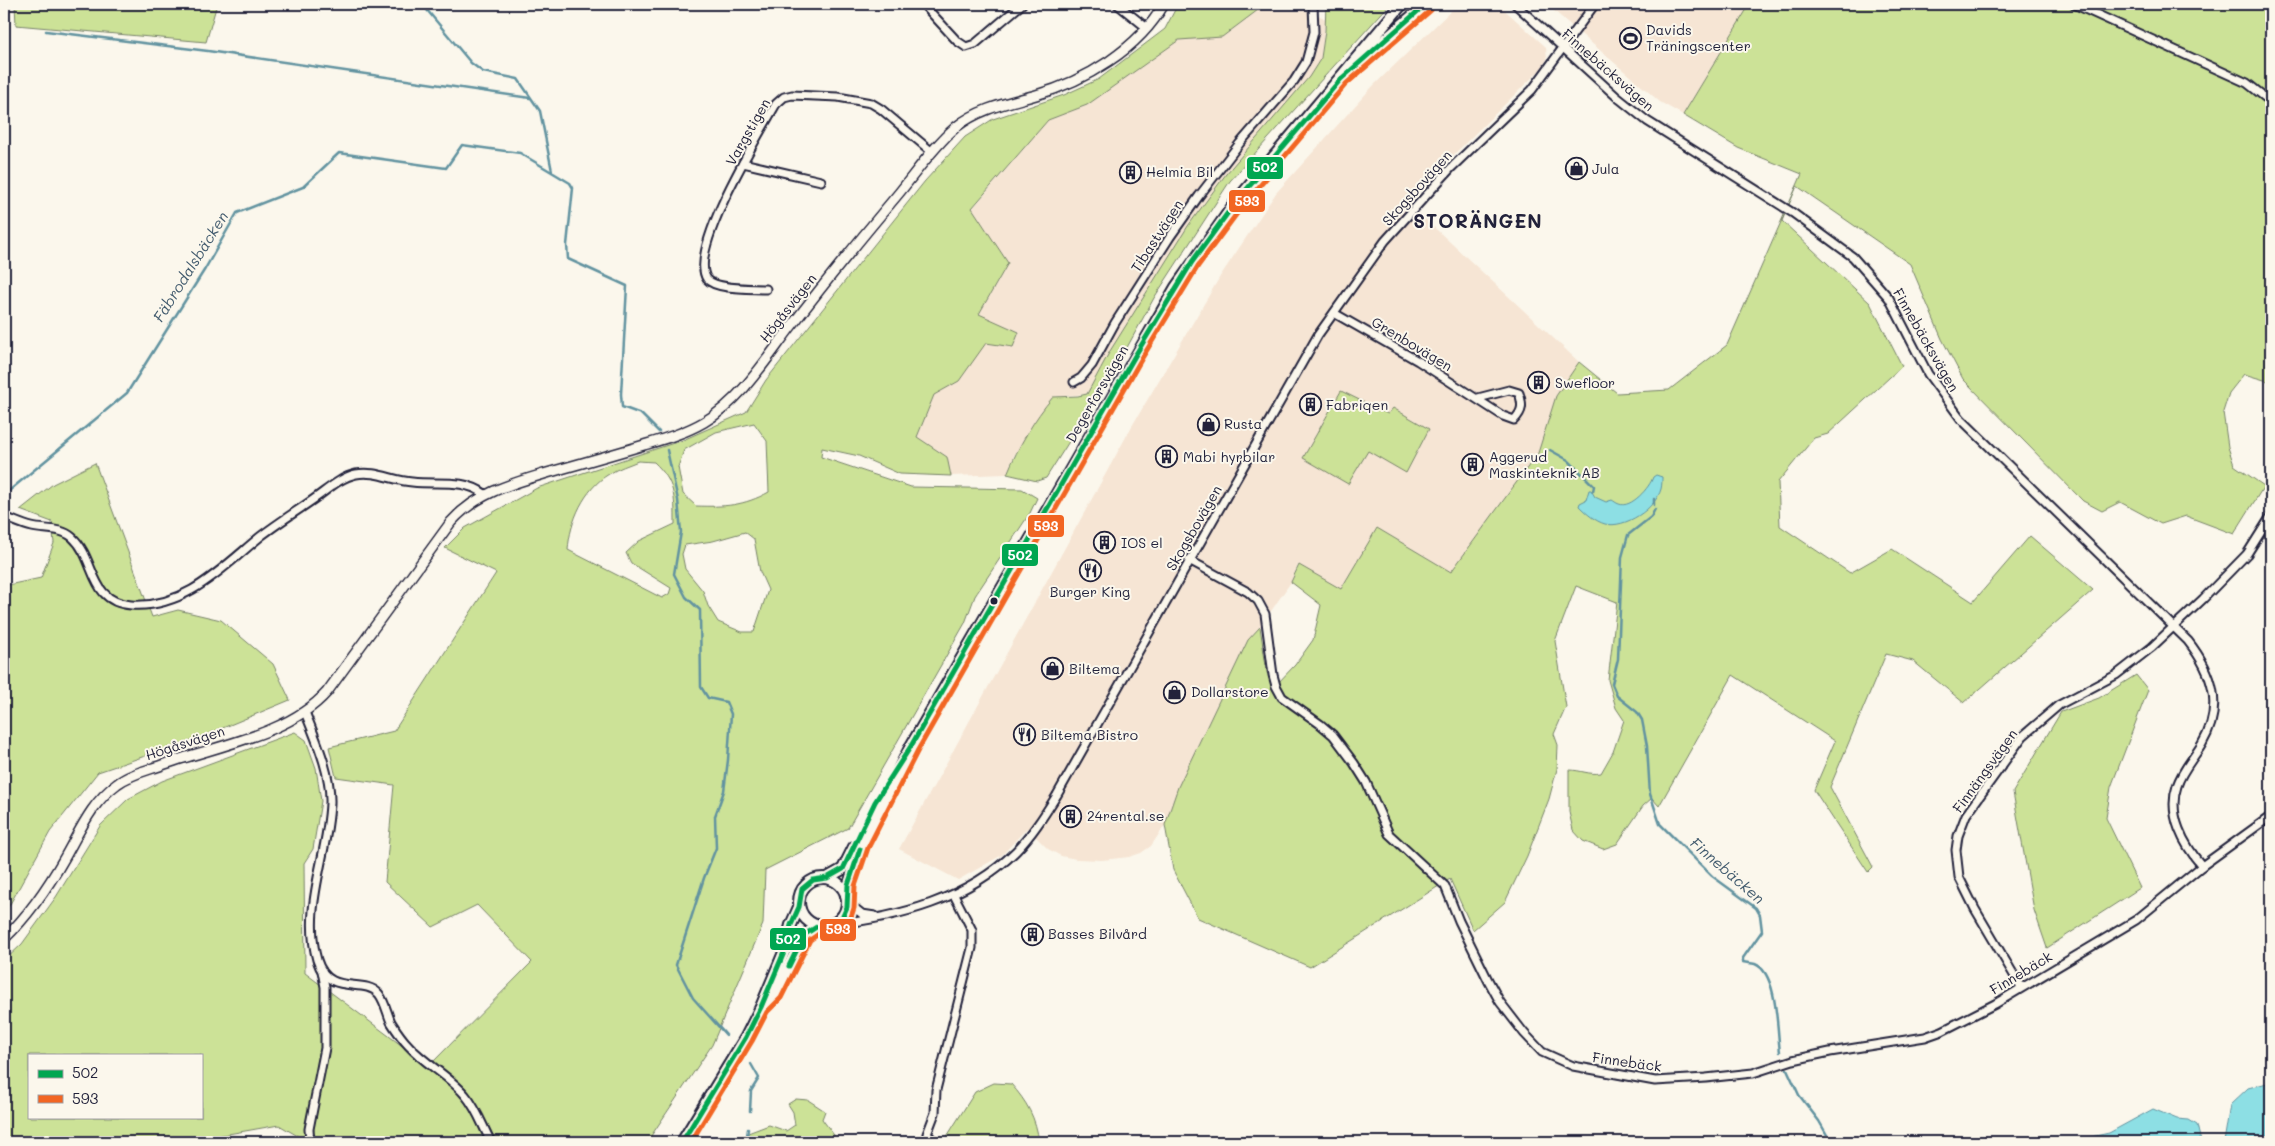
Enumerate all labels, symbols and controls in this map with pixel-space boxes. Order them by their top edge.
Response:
place label: Davids Träningscenter [1646,20,1751,55]
street label: Finnebäcksvägen [1558,24,1659,115]
sports icon: Davids Träningscenter [1618,26,1642,50]
street label: Vargstigen [721,95,774,169]
street label: Skogsbovägen [1377,146,1456,230]
line badge: 502 [1246,156,1284,180]
text: 502 [1252,157,1278,176]
shop icon: Jula [1564,157,1588,181]
place label: Jula [1592,159,1620,178]
building icon: Helmia Bil [1118,160,1142,184]
place label: Helmia Bil [1146,162,1213,181]
line badge: 593 [1228,189,1266,213]
text: 593 [1235,191,1260,210]
street label: Tibastvägen [1126,196,1187,276]
water label: Fäbrodalsbäcken [148,207,232,326]
district label: STORÄNGEN [1413,208,1543,233]
street label: Högåsvägen [755,270,820,346]
street label: Finnebäcksvägen [1889,285,1964,395]
street label: Grenbovägen [1368,312,1456,375]
street label: Degerforsvägen [1061,341,1132,446]
building icon: Swefloor [1527,371,1551,395]
place label: Swefloor [1555,373,1615,392]
building icon: Fabriqen [1298,393,1322,417]
place label: Fabriqen [1326,395,1388,414]
shop icon: Rusta [1196,412,1220,436]
place label: Rusta [1224,414,1262,433]
building icon: Mabi hyrbilar [1155,445,1179,469]
place label: Mabi hyrbilar [1183,447,1275,466]
place label: Aggerud Maskinteknik AB [1489,447,1600,482]
building icon: Aggerud Maskinteknik AB [1461,453,1485,477]
street label: Skogsbovägen [1161,481,1226,574]
line badge: 593 [1027,514,1065,538]
text: 593 [1034,516,1059,535]
building icon: IOS el [1093,531,1117,555]
place label: IOS el [1121,533,1163,552]
line badge: 502 [1001,543,1039,567]
text: 502 [1007,545,1033,564]
restaurant icon: Burger King [1078,558,1102,582]
place label: Burger King [1050,582,1130,601]
unlabelled marker [989,596,999,606]
shop icon: Biltema [1041,657,1065,681]
place label: Biltema [1069,659,1120,678]
shop icon: Dollarstore [1163,680,1187,704]
place label: Dollarstore [1191,682,1269,701]
street label: Högåsvägen [143,721,227,764]
restaurant icon: Biltema Bistro [1013,723,1037,747]
place label: Biltema Bistro [1041,725,1138,744]
street label: Finnängsvägen [1948,725,2021,816]
building icon: 24rental.se [1059,804,1083,828]
place label: 24rental.se [1087,806,1164,825]
water label: Finnebäcken [1686,832,1769,908]
line badge: 593 [819,918,857,942]
text: 593 [826,919,851,938]
building icon: Basses Bilvård [1020,922,1044,946]
place label: Basses Bilvård [1048,924,1147,943]
line badge: 502 [769,927,807,951]
text: 502 [775,929,801,948]
street label: Finnebäck [1986,947,2055,999]
street label: Finnebäck [1591,1047,1663,1076]
legend [28,1054,202,1118]
text: 502 [72,1062,98,1082]
text: 593 [72,1088,99,1108]

